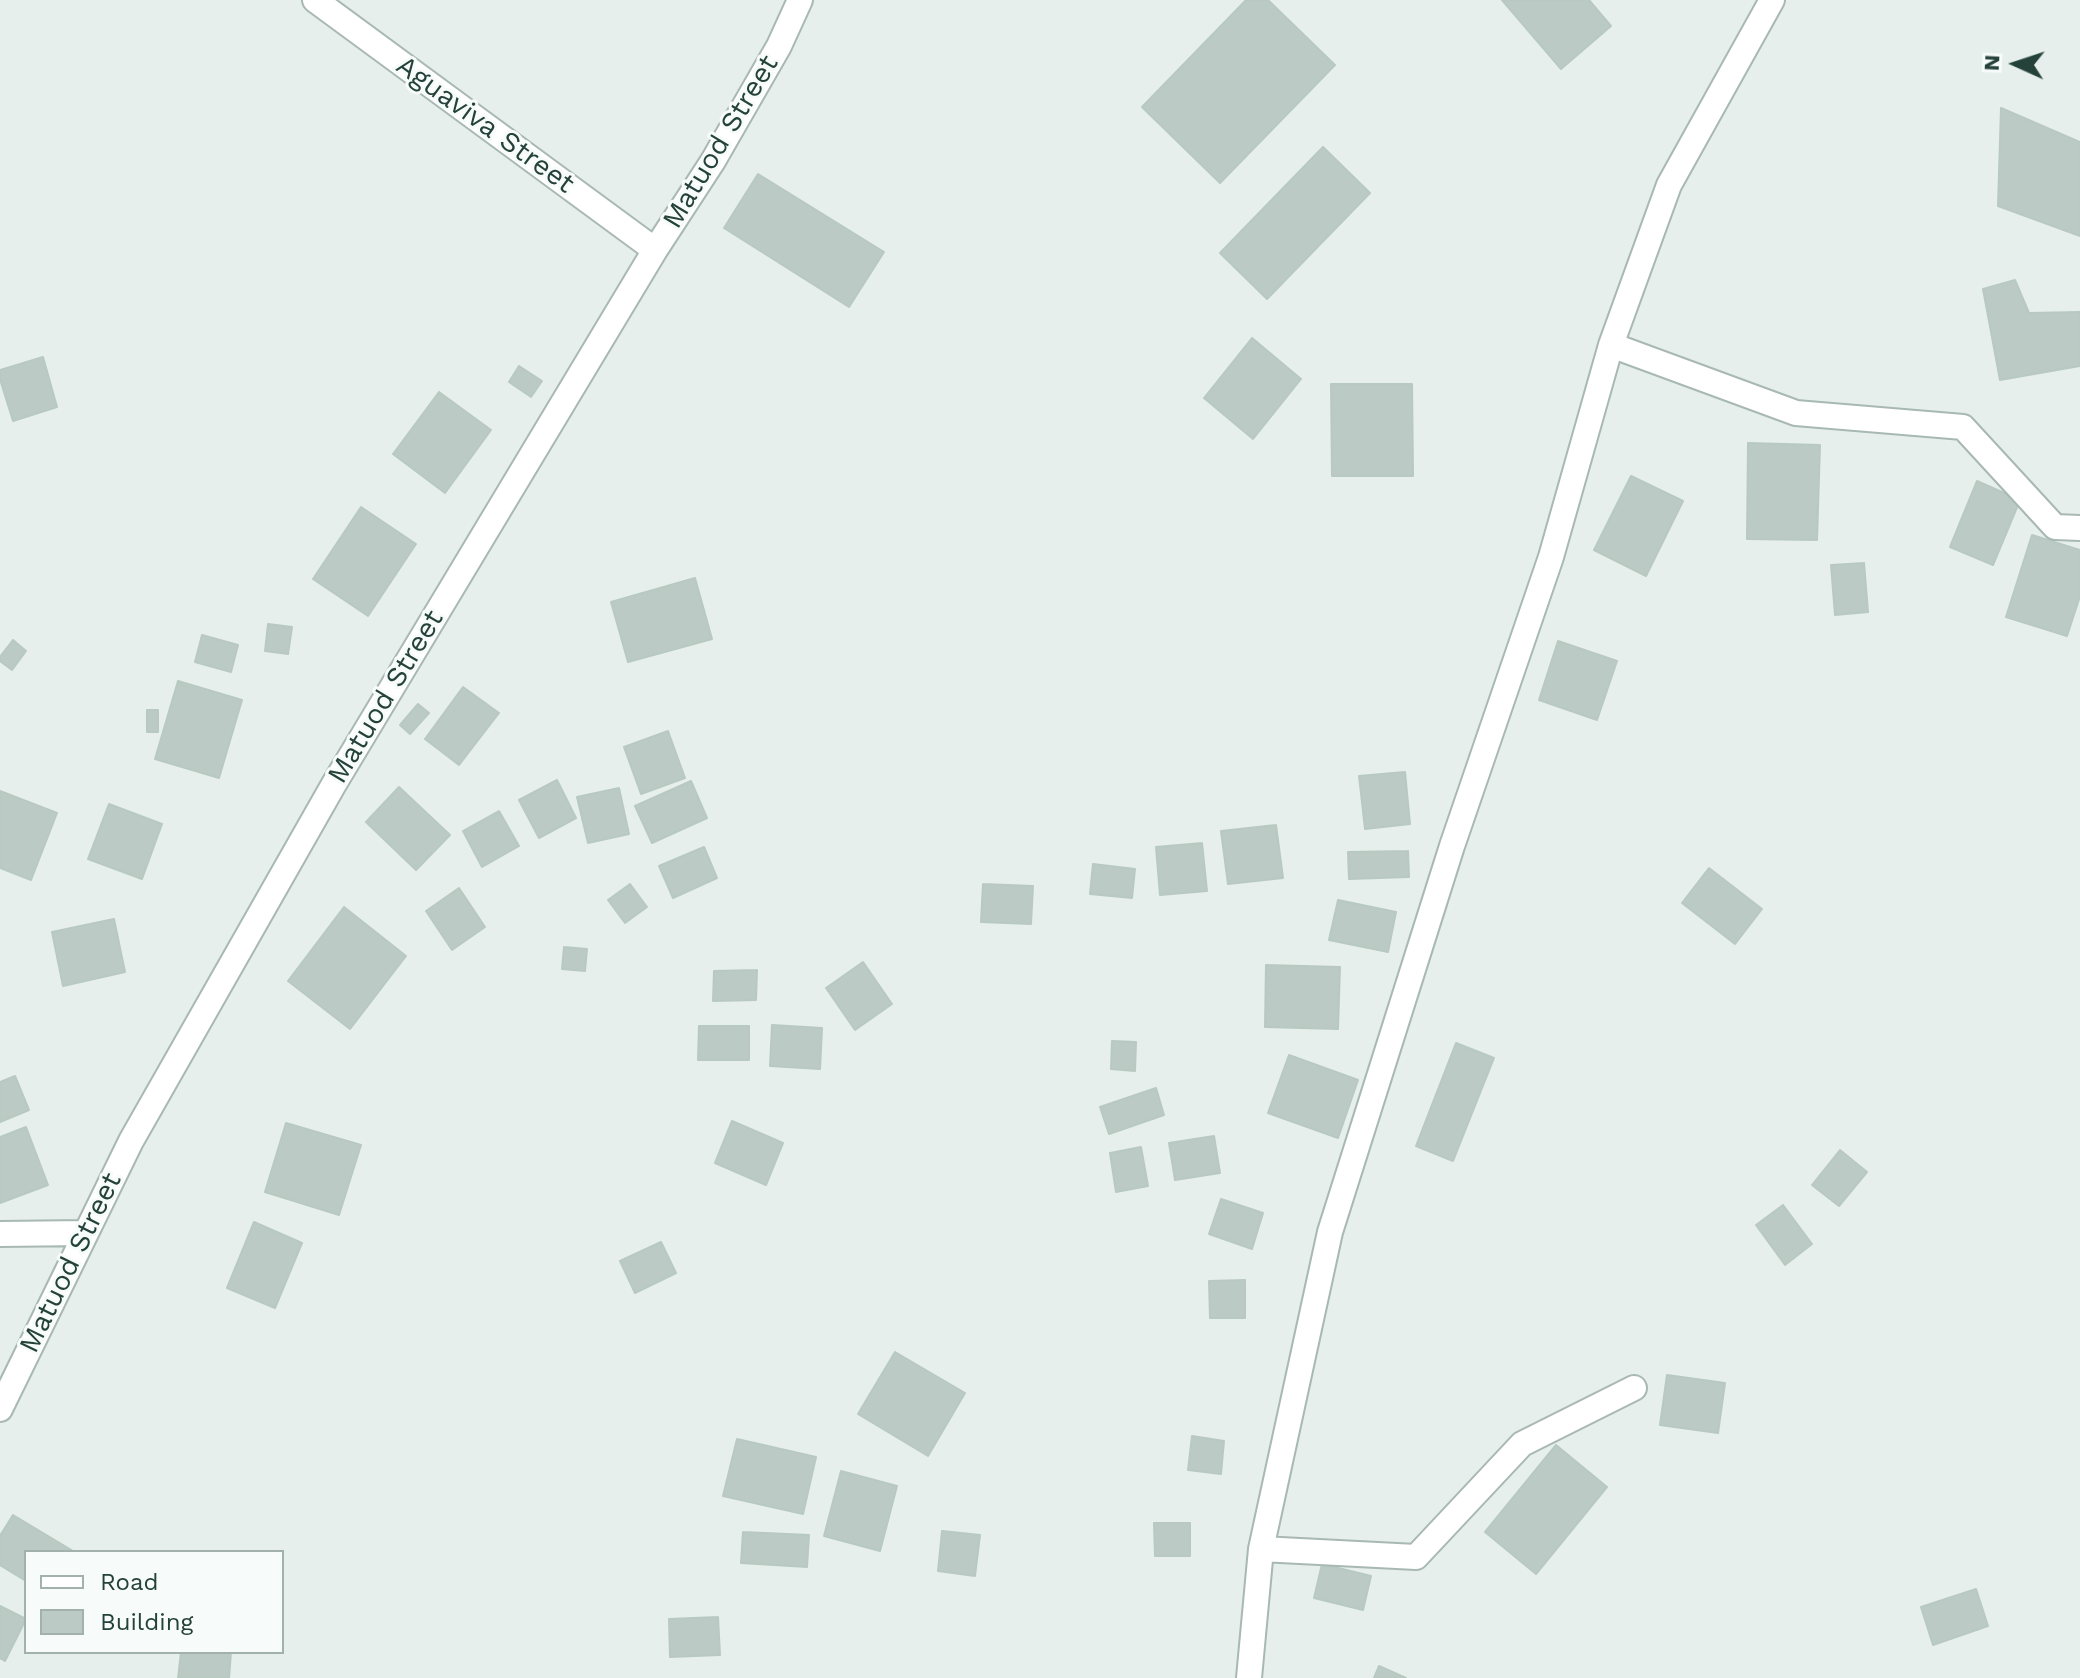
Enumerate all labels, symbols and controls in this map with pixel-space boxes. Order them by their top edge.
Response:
north arrow [1976,24,2056,104]
street label: Aguaviva Street [389,49,581,201]
street label: Matuod Street [656,49,786,235]
text: N [1979,54,2004,72]
street label: Matuod Street [321,604,451,790]
street label: Matuod Street [13,1167,129,1359]
legend [24,1550,284,1654]
text: Road [100,1568,159,1596]
text: Building [100,1608,193,1636]

